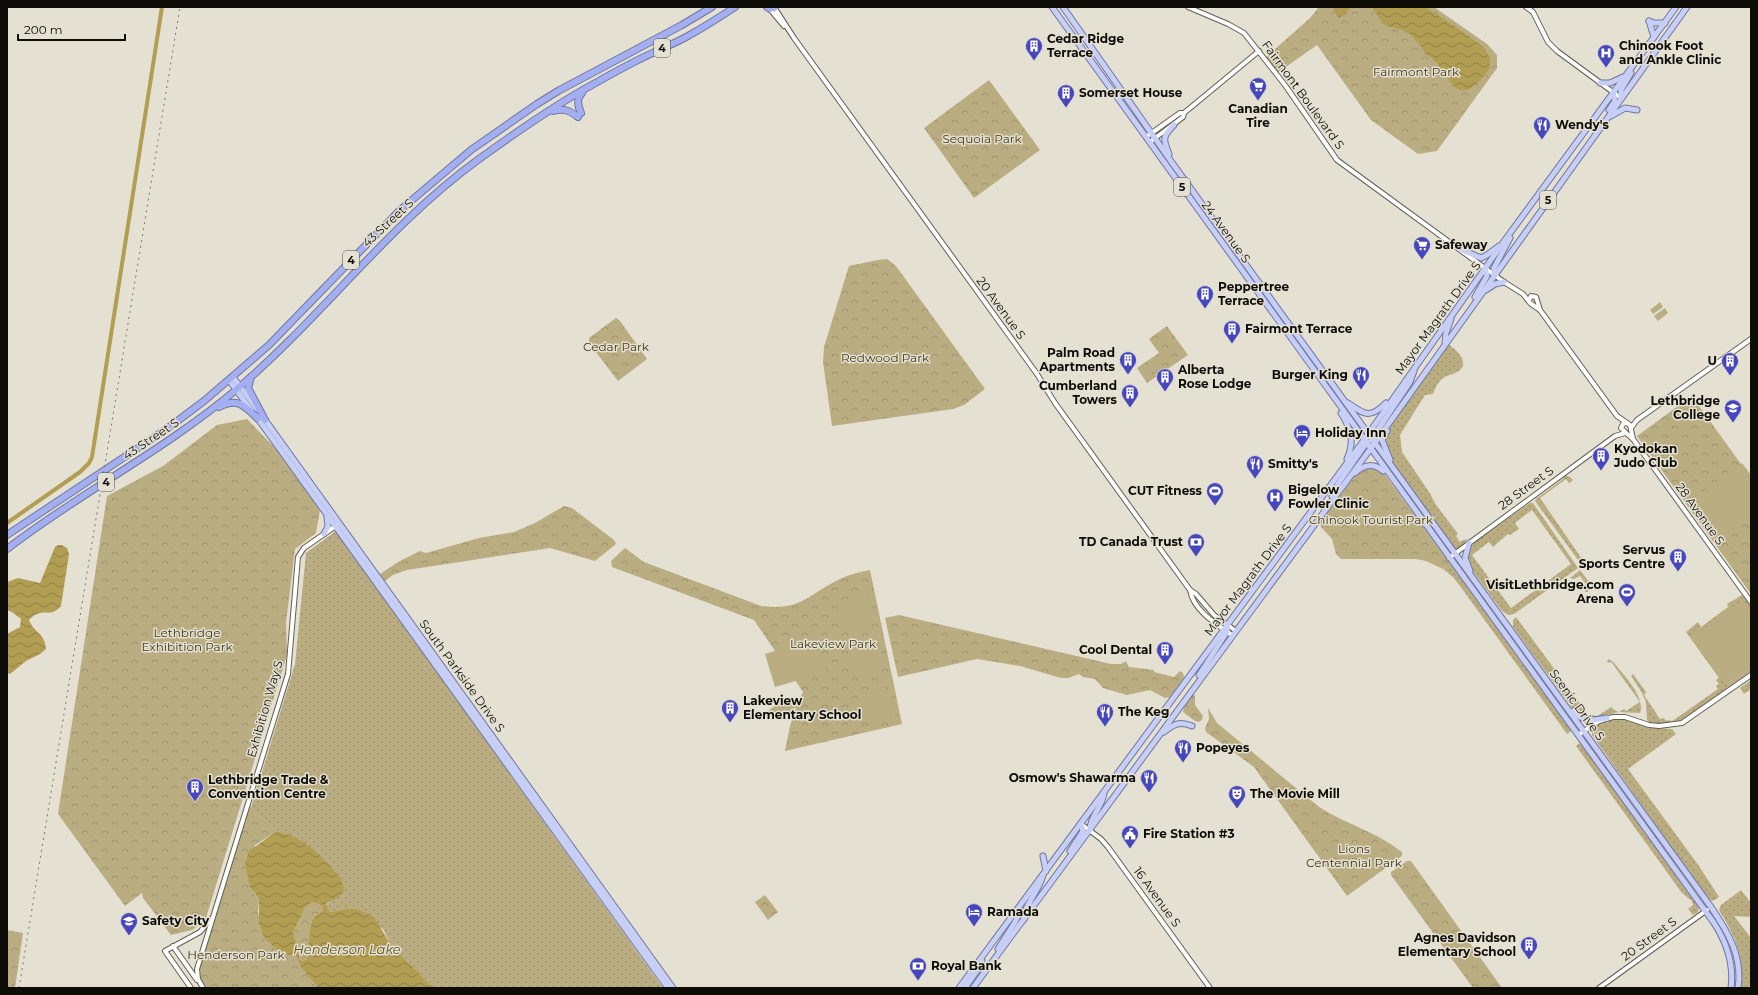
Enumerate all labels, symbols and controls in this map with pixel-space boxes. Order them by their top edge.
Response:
scale bar [18,16,125,42]
text: 200 m [24,22,63,37]
place label: Cedar Ridge Terrace [1047,31,1124,60]
building icon: Cedar Ridge Terrace [1024,36,1044,61]
street label: Fairmont Boulevard S [1259,38,1348,152]
place label: Chinook Foot and Ankle Clinic [1619,38,1721,67]
road number: 4 [654,39,670,57]
hospital icon: Chinook Foot and Ankle Clinic [1596,43,1616,68]
park label: Fairmont Park [1373,64,1460,79]
supermarket icon: Canadian Tire [1248,76,1268,101]
building icon: Somerset House [1056,83,1076,108]
place label: Somerset House [1079,85,1183,100]
place label: Canadian Tire [1228,101,1288,130]
restaurant icon: Wendy's [1532,115,1552,140]
place label: Wendy's [1555,117,1609,132]
park label: Sequoia Park [942,131,1022,146]
road number: 5 [1174,178,1190,196]
road number: 5 [1540,191,1556,209]
street label: 43 Street S [359,195,416,250]
street label: 24 Avenue S [1199,198,1254,266]
supermarket icon: Safeway [1412,235,1432,260]
place label: Safeway [1435,237,1488,252]
road number: 4 [343,251,359,269]
street label: Mayor Magrath Drive S [1391,258,1484,377]
street label: 20 Avenue S [974,273,1029,342]
place label: Peppertree Terrace [1218,279,1290,308]
building icon: Peppertree Terrace [1195,284,1215,309]
building icon: Fairmont Terrace [1222,319,1242,344]
place label: Fairmont Terrace [1245,321,1353,336]
park label: Cedar Park [583,339,650,354]
place label: Palm Road Apartments [1039,345,1116,374]
park label: Redwood Park [841,350,930,365]
building icon: Palm Road Apartments [1118,350,1138,375]
building icon: U [1720,351,1740,376]
place label: U [1708,353,1717,368]
place label: Alberta Rose Lodge [1177,362,1252,391]
restaurant icon: Burger King [1351,365,1371,390]
building icon: Alberta Rose Lodge [1155,367,1175,392]
place label: Burger King [1272,367,1348,382]
place label: Cumberland Towers [1039,378,1118,407]
building icon: Cumberland Towers [1120,383,1140,408]
place label: Lethbridge College [1650,393,1720,422]
school or university icon: Lethbridge College [1723,398,1743,423]
street label: 43 Street S [120,414,182,463]
hotel icon: Holiday Inn [1292,423,1312,448]
place label: Holiday Inn [1315,425,1386,440]
place label: Kyodokan Judo Club [1613,441,1677,470]
building icon: Kyodokan Judo Club [1591,446,1611,471]
restaurant icon: Smitty's [1245,454,1265,479]
place label: Smitty's [1268,456,1319,471]
street label: 28 Street S [1495,463,1556,513]
road number: 4 [98,473,114,491]
street label: 28 Avenue S [1673,480,1728,548]
sports icon: CUT Fitness [1205,481,1225,506]
place label: Bigelow Fowler Clinic [1288,482,1369,511]
place label: CUT Fitness [1128,483,1203,498]
hospital icon: Bigelow Fowler Clinic [1265,487,1285,512]
park label: Chinook Tourist Park [1309,512,1434,527]
street label: Mayor Magrath Drive S [1201,521,1295,639]
bank icon: TD Canada Trust [1186,532,1206,557]
place label: TD Canada Trust [1079,534,1184,549]
place label: Servus Sports Centre [1579,542,1666,571]
building icon: Servus Sports Centre [1668,547,1688,572]
place label: VisitLethbridge.com Arena [1485,577,1614,606]
sports icon: VisitLethbridge.com Arena [1617,582,1637,607]
street label: South Parkside Drive S [416,616,508,735]
park label: Lethbridge Exhibition Park [141,625,233,654]
park label: Lakeview Park [790,636,877,651]
building icon: Cool Dental [1155,640,1175,665]
place label: Cool Dental [1079,642,1152,657]
street label: Exhibition Way S [243,659,286,759]
street label: Scenic Drive S [1547,666,1608,743]
place label: Lakeview Elementary School [743,693,861,722]
building icon: Lakeview Elementary School [720,698,740,723]
restaurant icon: The Keg [1095,702,1115,727]
place label: The Keg [1118,704,1169,719]
restaurant icon: Popeyes [1173,738,1193,763]
place label: Popeyes [1196,740,1250,755]
restaurant icon: Osmow's Shawarma [1139,768,1159,793]
place label: Osmow's Shawarma [1009,770,1136,785]
place label: Lethbridge Trade & Convention Centre [208,772,329,801]
building icon: Lethbridge Trade & Convention Centre [185,777,205,802]
theatre icon: The Movie Mill [1227,784,1247,809]
place label: The Movie Mill [1250,786,1340,801]
public building icon: Fire Station #3 [1120,824,1140,849]
place label: Fire Station #3 [1143,826,1235,841]
park label: Lions Centennial Park [1306,841,1403,870]
street label: 16 Avenue S [1131,864,1184,930]
hotel icon: Ramada [964,902,984,927]
place label: Ramada [987,904,1039,919]
school or university icon: Safety City [119,911,139,936]
place label: Safety City [142,913,210,928]
street label: 20 Street S [1618,914,1679,964]
place label: Agnes Davidson Elementary School [1398,930,1516,959]
building icon: Agnes Davidson Elementary School [1519,935,1539,960]
water label: Henderson Lake [293,941,401,957]
park label: Henderson Park [187,947,285,962]
bank icon: Royal Bank [908,956,928,981]
place label: Royal Bank [931,958,1002,973]

